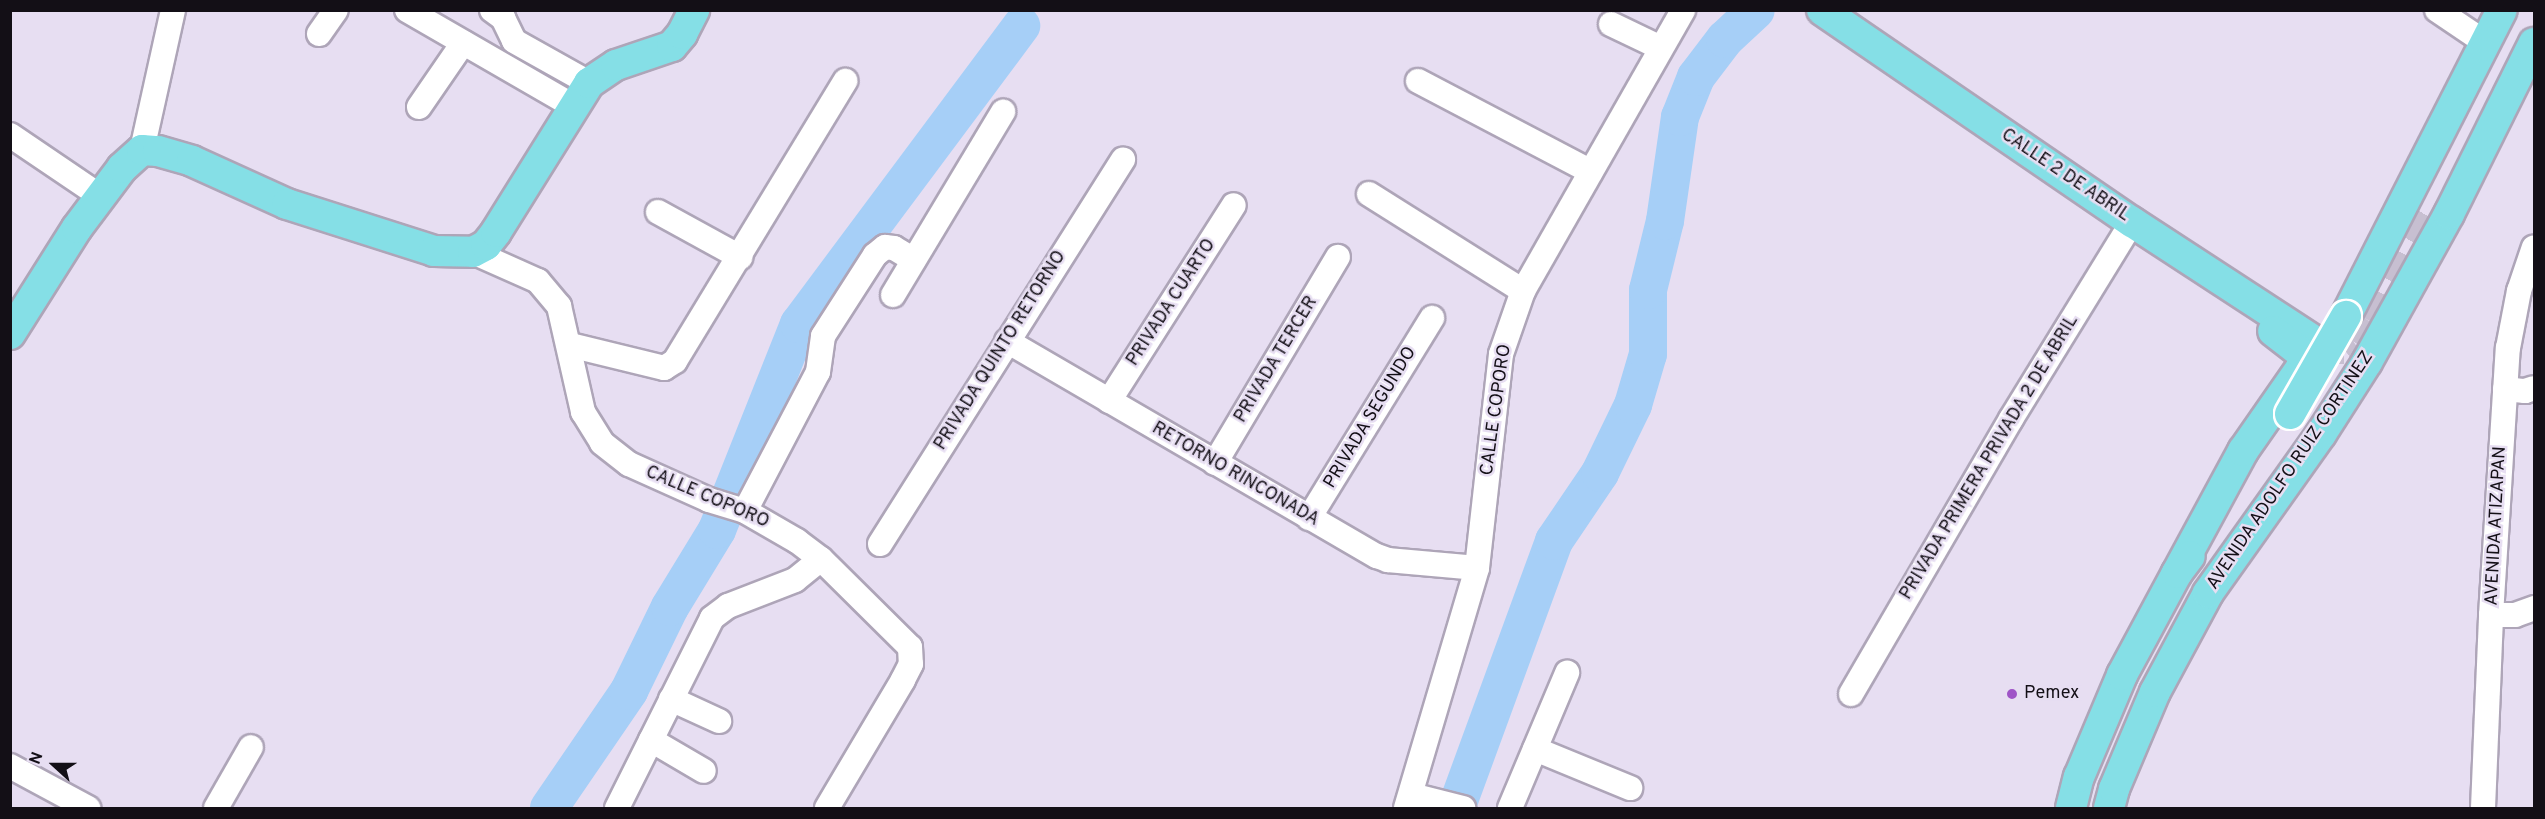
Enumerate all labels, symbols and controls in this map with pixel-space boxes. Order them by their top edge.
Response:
street label: CALLE 2 DE ABRIL [1996,125,2134,227]
street label: PRIVADA CUARTO [1123,235,1221,371]
street label: PRIVADA QUINTO RETORNO [930,247,1072,455]
street label: PRIVADA TERCER [1230,292,1324,428]
street label: PRIVADA PRIMERA PRIVADA 2 DE ABRIL [1896,311,2084,605]
street label: PRIVADA SEGUNDO [1320,343,1422,493]
street label: CALLE COPORO [1477,343,1517,477]
street label: AVENIDA ADOLFO RUIZ CORTINEZ [2203,347,2379,595]
street label: RETORNO RINCONADA [1148,418,1322,532]
street label: AVENIDA ATIZAPAN [2482,445,2512,607]
street label: CALLE COPORO [642,462,772,534]
place label: Pemex [2024,683,2079,705]
marker: Pemex [2005,687,2019,701]
north arrow [24,735,84,795]
text: N [26,750,49,768]

